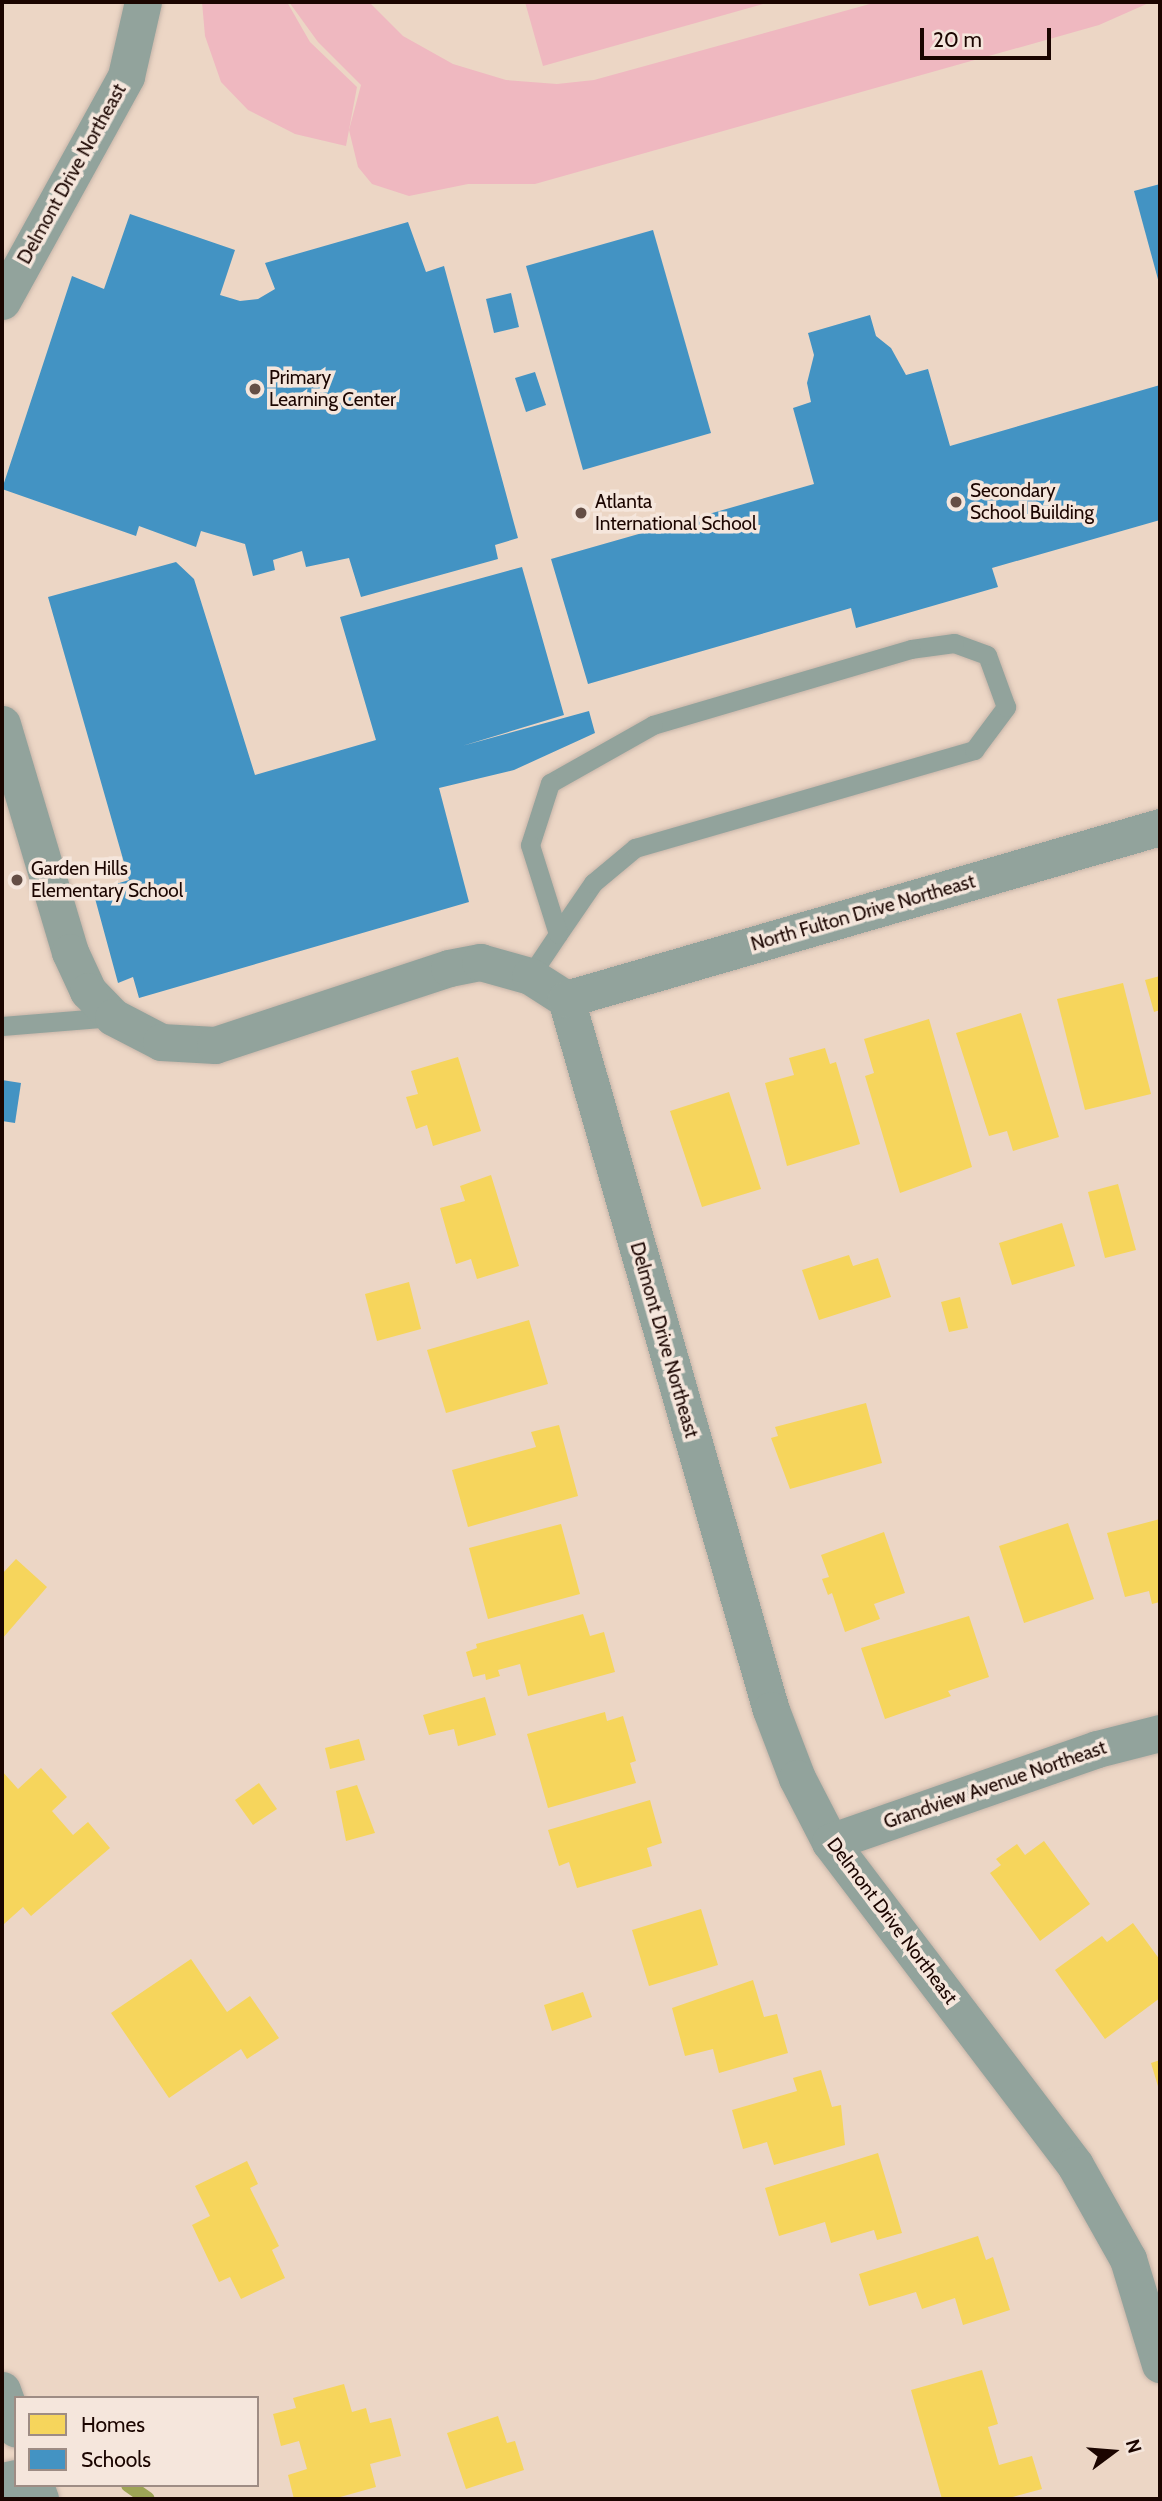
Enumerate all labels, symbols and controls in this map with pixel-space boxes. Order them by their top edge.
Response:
scale bar [924,14,1055,58]
text: 20 m [933,27,982,52]
street label: Delmont Drive Northeast [13,80,131,268]
place label: Primary Learning Center [269,367,396,411]
marker: Primary Learning Center [247,381,263,397]
place label: Secondary School Building [970,480,1094,524]
place label: Atlanta International School [595,491,757,535]
marker: Secondary School Building [948,494,964,510]
marker: Atlanta International School [573,505,589,521]
place label: Garden Hills Elementary School [31,858,183,902]
street label: North Fulton Drive Northeast [748,870,978,956]
marker: Garden Hills Elementary School [9,872,25,888]
street label: Delmont Drive Northeast [625,1240,703,1440]
street label: Grandview Avenue Northeast [881,1736,1109,1834]
street label: Delmont Drive Northeast [822,1833,962,2009]
legend [14,2396,259,2487]
text: Homes [81,2412,145,2437]
north arrow [1078,2417,1148,2487]
text: N [1121,2436,1147,2456]
text: Schools [81,2447,151,2472]

